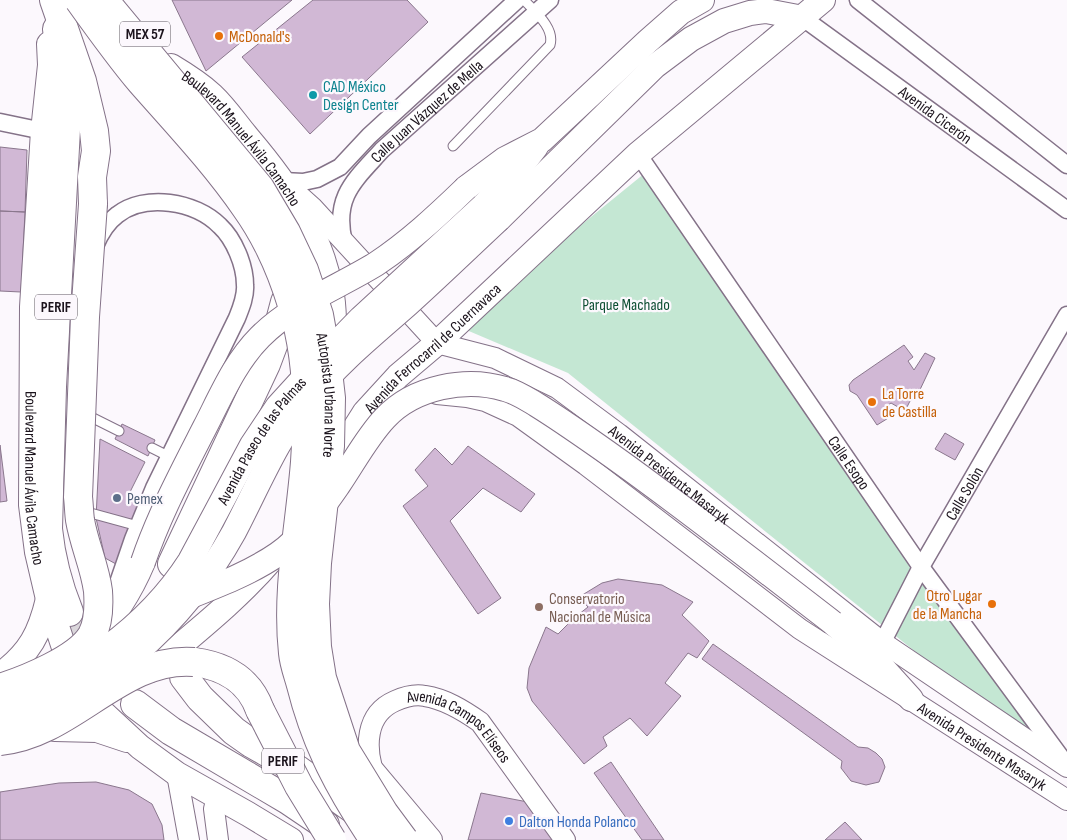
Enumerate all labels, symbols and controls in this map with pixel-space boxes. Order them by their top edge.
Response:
road number: MEX 57 [120,22,170,46]
place label: McDonald's [229,28,291,47]
marker: McDonald's [213,30,225,42]
street label: Calle Juan Vázquez de Mella [367,56,488,167]
street label: Boulevard Manuel Ávila Camacho [178,67,304,210]
place label: CAD México Design Center [323,78,399,115]
street label: Avenida Cicerón [894,82,975,149]
marker: CAD México Design Center [307,89,319,101]
street label: Avenida Ferrocarril de Cuernavaca [360,280,505,418]
road number: PERIF [35,294,77,320]
park label: Parque Machado [582,296,670,315]
street label: Autopista Urbana Norte [311,331,339,459]
street label: Avenida Paseo de las Palmas [213,373,311,509]
place label: La Torre de Castilla [882,385,937,422]
street label: Boulevard Manuel Ávila Camacho [20,391,48,567]
marker: La Torre de Castilla [866,396,878,408]
street label: Avenida Presidente Masaryk [604,421,733,529]
street label: Calle Esopo [823,433,873,494]
street label: Calle Solòn [942,464,988,524]
place label: Pemex [127,490,163,509]
marker: Pemex [111,492,123,504]
place label: Otro Lugar de la Mancha [913,587,982,624]
place label: Conservatorio Nacional de Música [549,590,651,627]
marker: Otro Lugar de la Mancha [986,598,998,610]
marker: Conservatorio Nacional de Música [533,601,545,613]
street label: Avenida Campos Elíseos [404,687,514,767]
street label: Avenida Presidente Masaryk [913,698,1050,795]
road number: PERIF [262,748,304,774]
place label: Dalton Honda Polanco [519,813,636,832]
marker: Dalton Honda Polanco [503,815,515,827]

